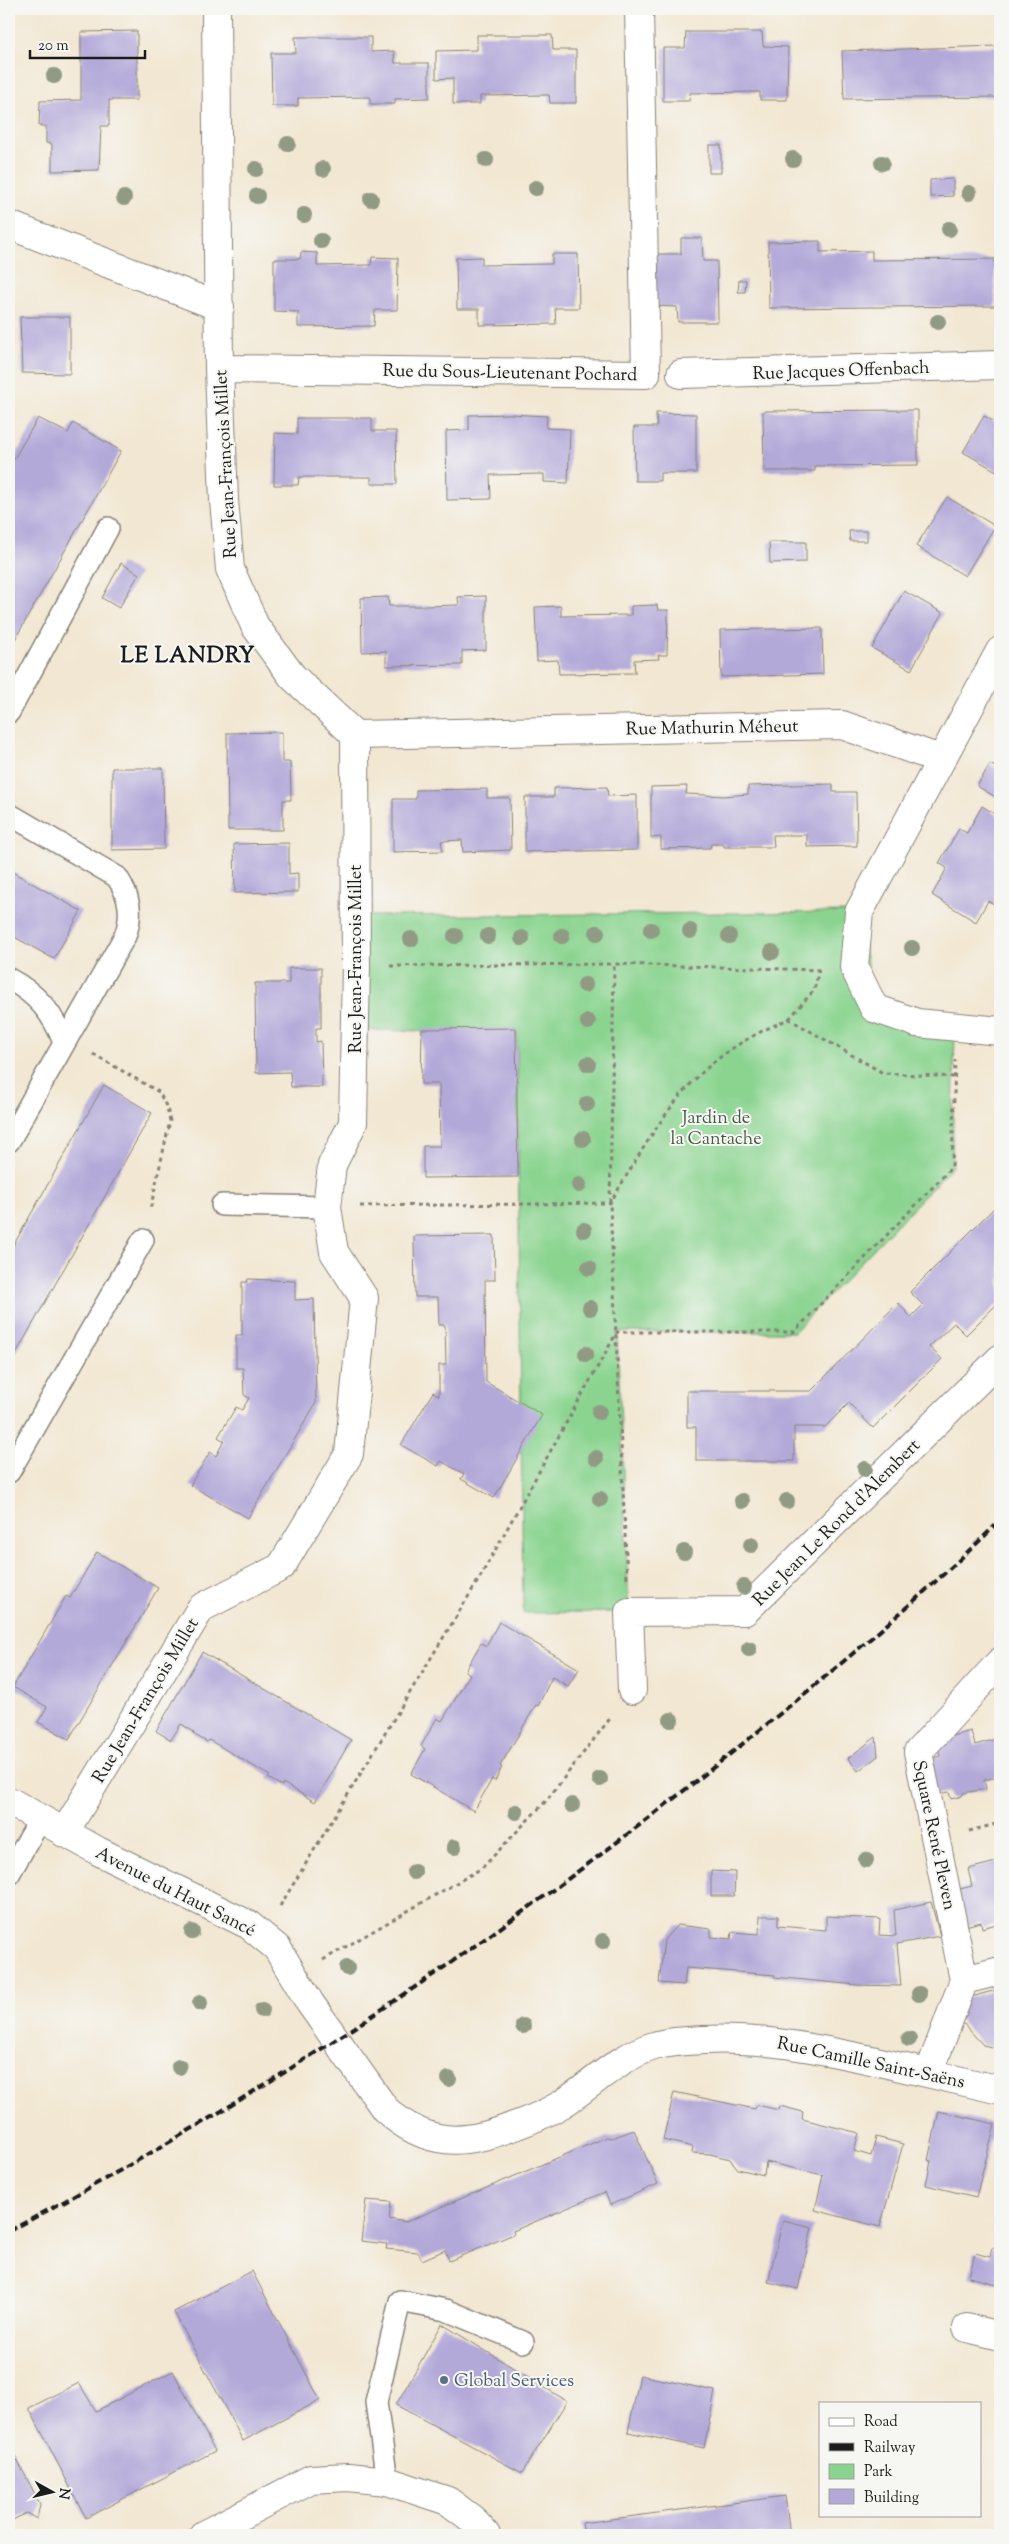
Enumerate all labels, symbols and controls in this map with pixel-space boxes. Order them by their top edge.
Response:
scale bar [30,28,145,60]
text: 20 m [38,36,69,57]
street label: Rue Jacques Offenbach [752,356,931,388]
street label: Rue du Sous-Lieutenant Pochard [382,359,638,389]
street label: Rue Jean-François Millet [209,369,245,559]
district label: LE LANDRY [121,641,255,673]
street label: Rue Mathurin Méheut [625,714,799,744]
street label: Rue Jean-François Millet [344,865,370,1053]
park label: Jardin de la Cantache [670,1106,762,1153]
street label: Rue Jean Le Rond d'Alembert [748,1434,927,1613]
street label: Rue Jean-François Millet [87,1613,206,1789]
street label: Square René Pleven [904,1758,962,1913]
street label: Avenue du Haut Sancé [90,1841,260,1945]
street label: Rue Camille Saint-Saëns [774,2031,967,2097]
place label: Global Services [454,2369,574,2395]
marker: Global Services [438,2374,450,2386]
legend [819,2402,982,2516]
text: Road [864,2412,898,2433]
text: Railway [864,2438,916,2459]
text: Park [864,2462,893,2483]
north arrow [28,2466,78,2516]
text: N [52,2487,74,2500]
text: Building [864,2488,919,2509]

